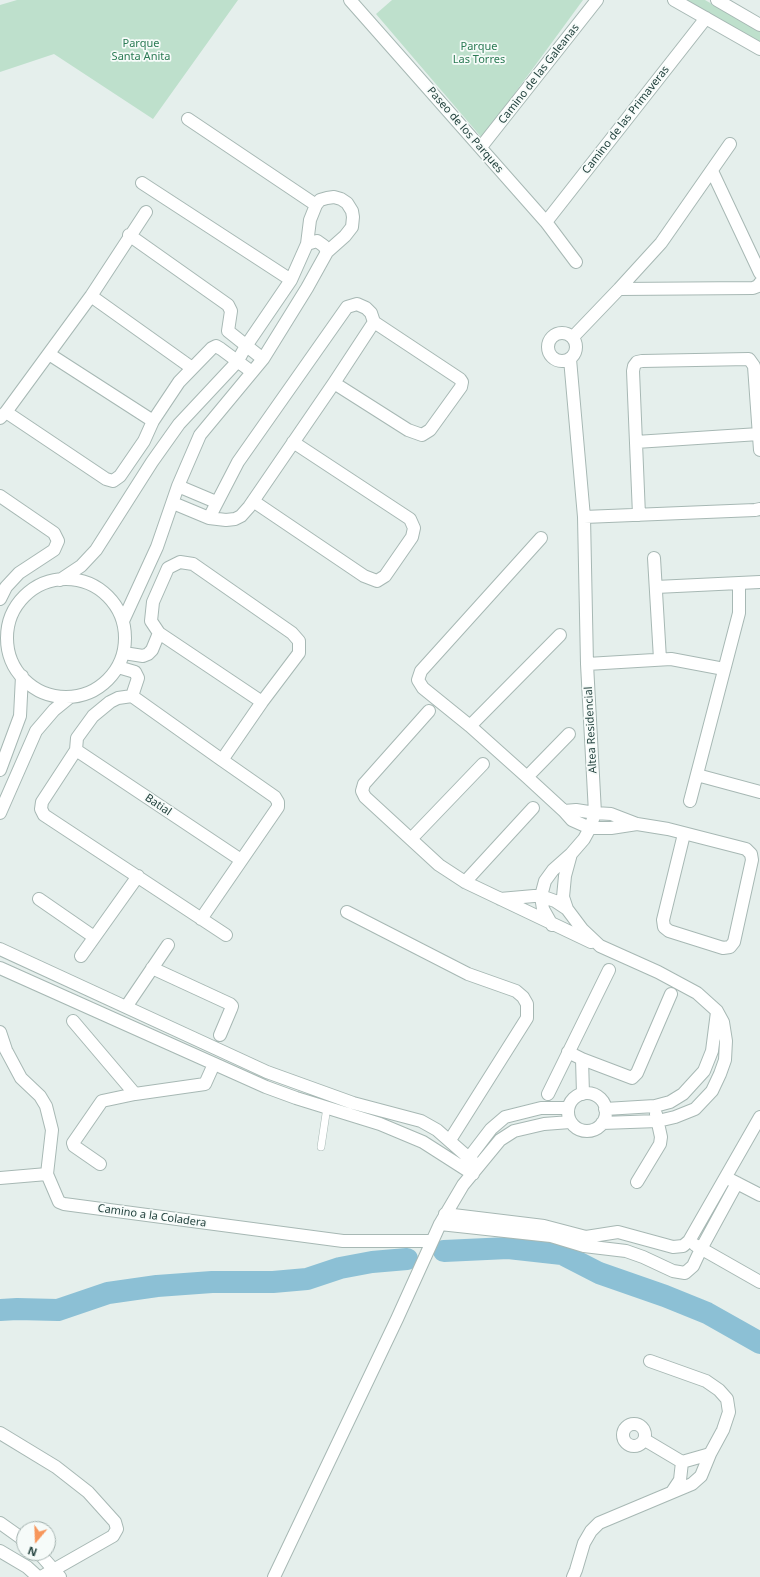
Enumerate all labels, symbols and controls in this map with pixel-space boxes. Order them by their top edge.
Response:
street label: Camino de las Galeanas [496,21,582,127]
park label: Parque Santa Anita [112,37,170,63]
park label: Parque Las Torres [453,40,505,66]
street label: Camino de las Primaveras [580,63,672,177]
street label: Paseo de los Parques [424,84,506,176]
street label: Altea Residencial [582,686,600,774]
street label: Batial [142,791,174,819]
street label: Camino a la Coladera [97,1202,207,1230]
north arrow [16,1521,56,1561]
text: N [26,1543,39,1560]

